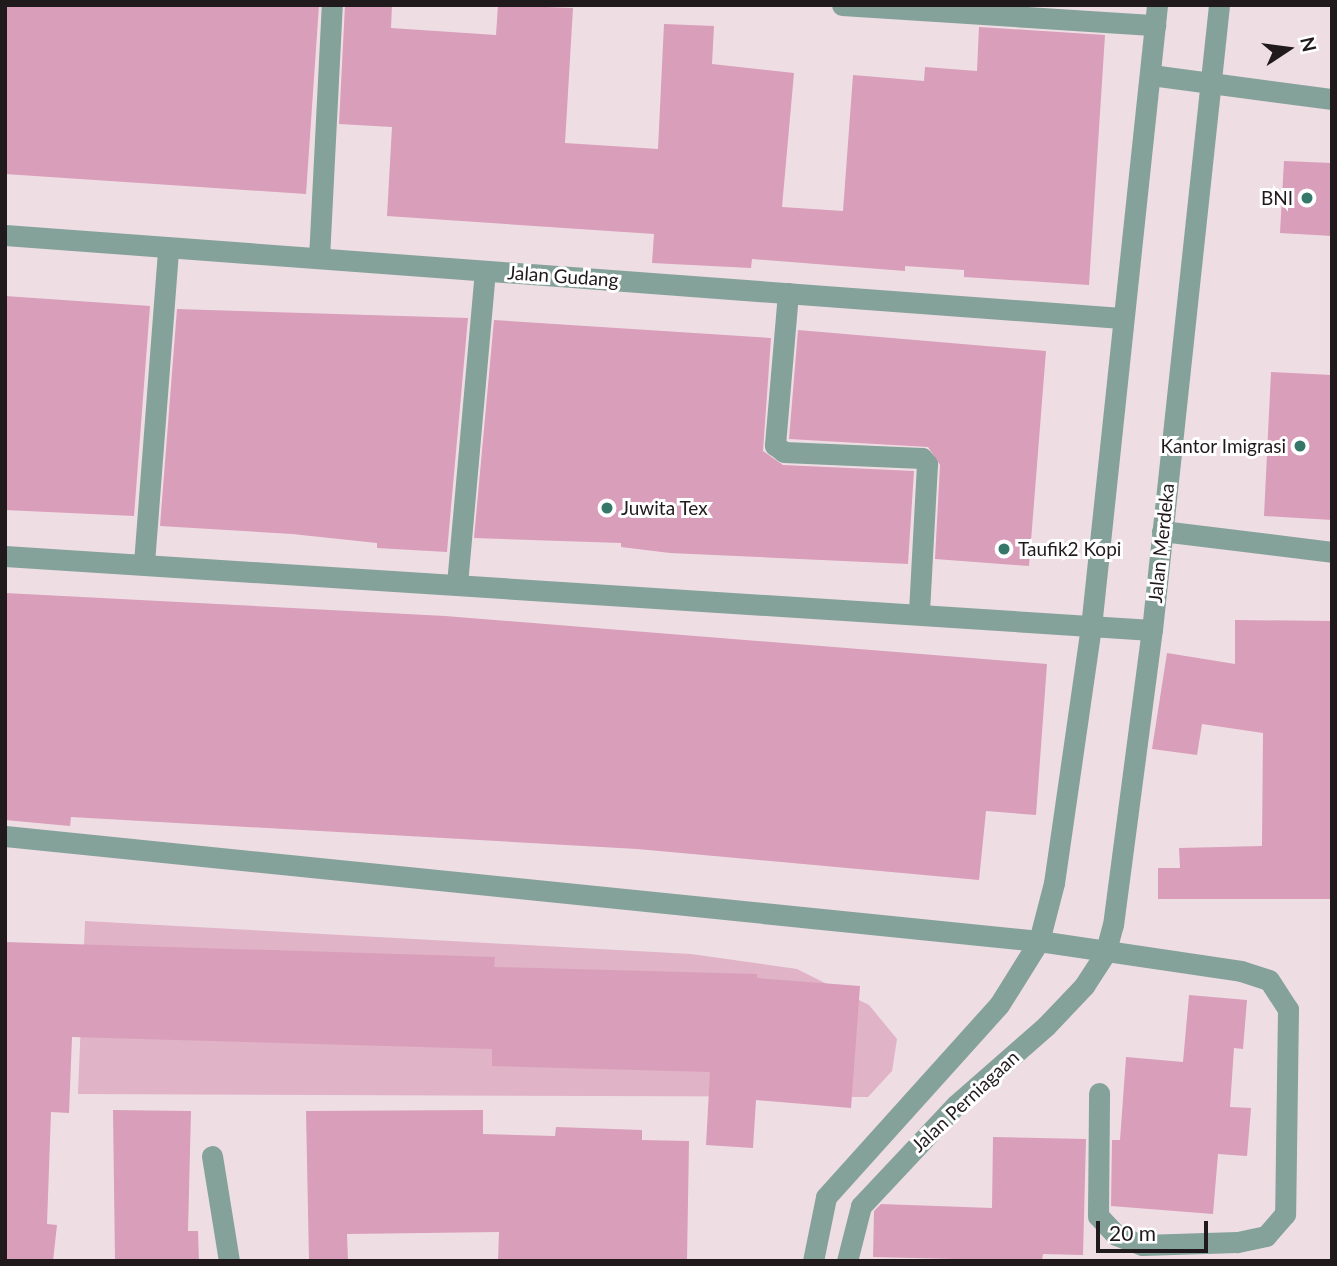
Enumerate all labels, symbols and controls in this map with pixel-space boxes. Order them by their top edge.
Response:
north arrow [1253,14,1323,84]
text: N [1296,34,1322,54]
place label: BNI [1261,187,1293,209]
marker: BNI [1299,190,1315,206]
street label: Jalan Gudang [507,261,619,291]
place label: Kantor Imigrasi [1160,435,1286,457]
marker: Kantor Imigrasi [1292,438,1308,454]
street label: Jalan Merdeka [1143,482,1179,604]
place label: Juwita Tex [621,497,708,519]
marker: Juwita Tex [599,500,615,516]
place label: Taufik2 Kopi [1018,538,1121,560]
marker: Taufik2 Kopi [996,541,1012,557]
street label: Jalan Perniagaan [907,1045,1023,1157]
scale bar [1099,1206,1211,1250]
text: 20 m [1109,1220,1156,1245]

